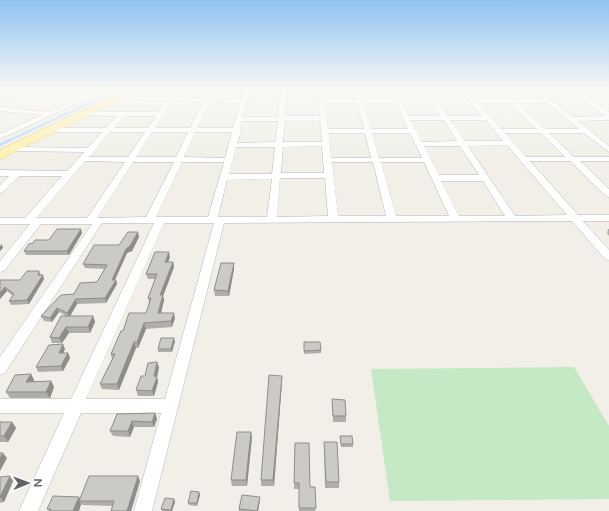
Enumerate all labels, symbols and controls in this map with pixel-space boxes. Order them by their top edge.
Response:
north arrow [8,463,48,503]
text: N [31,478,44,487]

